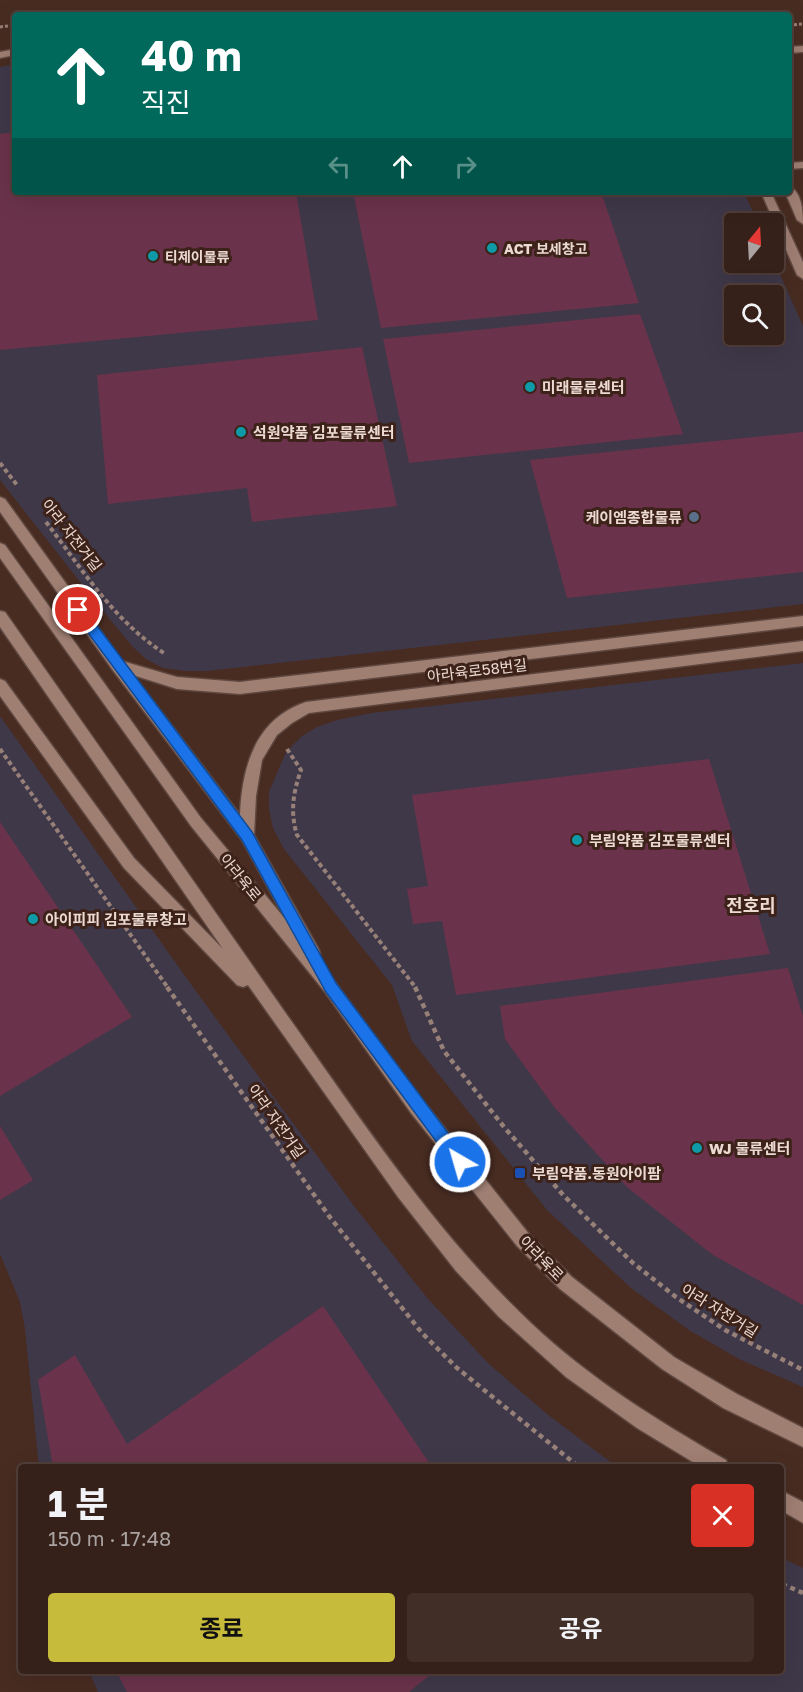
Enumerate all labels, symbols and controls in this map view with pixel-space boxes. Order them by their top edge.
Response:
text: 40 m [141,30,242,80]
icon: ahead [42,36,120,114]
text: 직진 [141,86,191,118]
icon: left [323,150,356,183]
icon: ahead [386,150,419,183]
icon: right [449,150,482,183]
north arrow [724,213,784,273]
map controls [724,213,784,345]
place label: ACT 보세창고 [504,240,588,257]
marker: ACT 보세창고 [485,241,499,255]
place label: 티제이물류 [165,248,230,265]
marker: 티제이물류 [146,249,160,263]
button: search [724,285,784,345]
place label: 미래물류센터 [542,378,625,396]
marker: 미래물류센터 [523,380,537,394]
place label: 석원약품 김포물류센터 [253,423,395,441]
marker: 석원약품 김포물류센터 [234,425,248,439]
street label: 아라 자전거길 [38,495,106,575]
place label: 케이엠종합물류 [585,508,682,526]
marker: 케이엠종합물류 [687,510,701,524]
pin [52,584,103,635]
icon: arrive [61,593,94,626]
street label: 아라육로58번길 [426,655,528,685]
place label: 부림약품 김포물류센터 [589,831,731,849]
marker: 부림약품 김포물류센터 [570,833,584,847]
street label: 아라육로 [217,850,265,904]
district label: 전호리 [726,894,776,916]
place label: 아이피피 김포물류창고 [45,910,187,928]
marker: 아이피피 김포물류창고 [26,912,40,926]
street label: 아라 자전거길 [245,1080,309,1162]
position arrow [428,1130,492,1194]
place label: WJ 물류센터 [709,1139,791,1157]
marker: WJ 물류센터 [690,1141,704,1155]
place label: 부림약품.동원아이팜 [532,1164,661,1182]
marker: 부림약품.동원아이팜 [513,1166,527,1180]
street label: 아라육로 [516,1232,568,1284]
street label: 아라 자전거길 [679,1279,761,1341]
text: 1 분 [48,1482,109,1525]
button: close [691,1484,754,1547]
text: 150 m · 17:48 [48,1526,171,1550]
button: 종료 [48,1593,395,1662]
button: 공유 [407,1593,754,1662]

